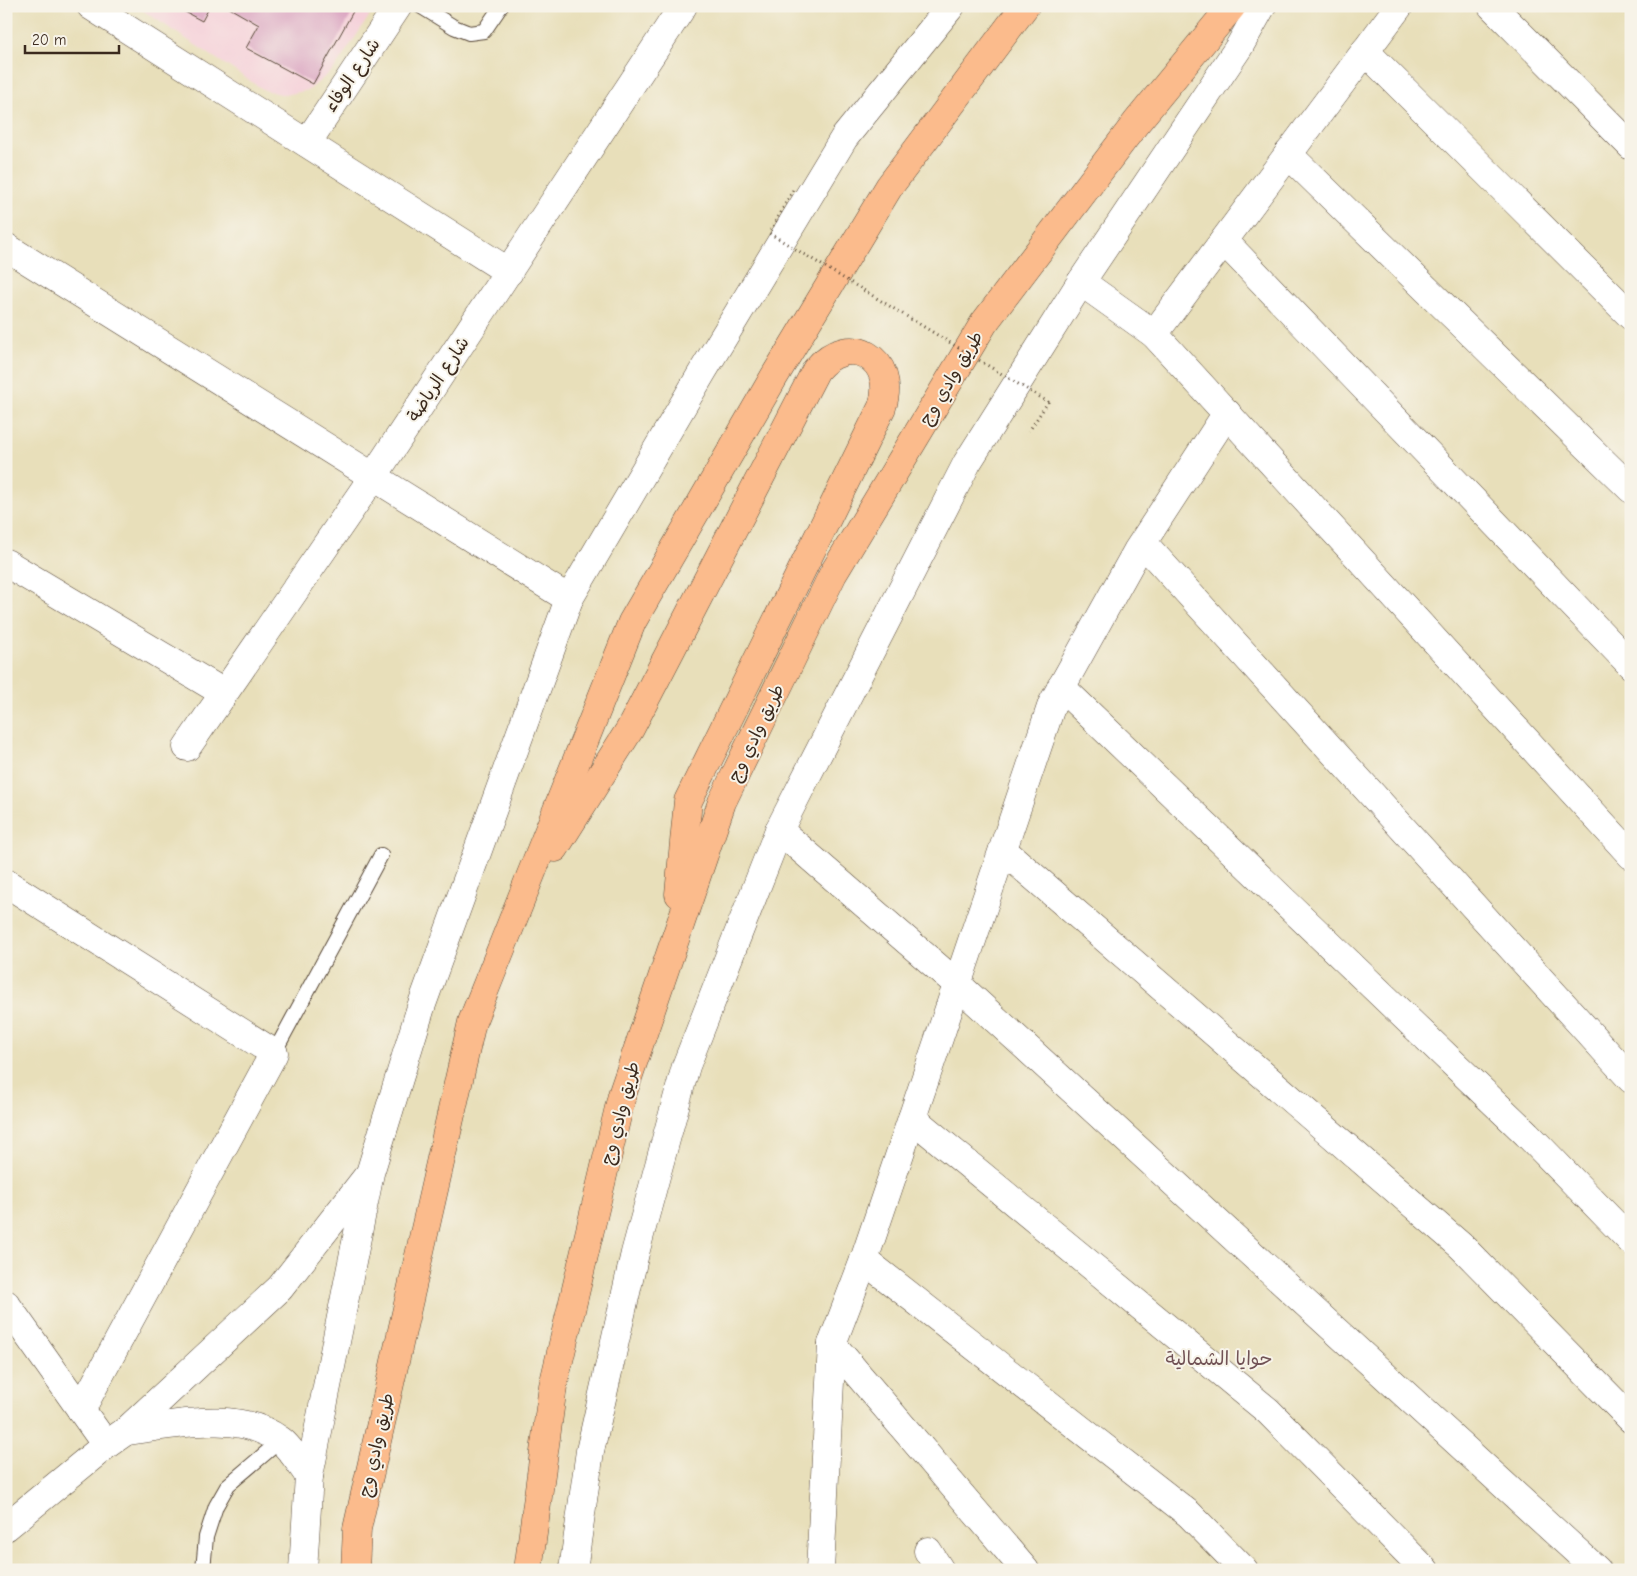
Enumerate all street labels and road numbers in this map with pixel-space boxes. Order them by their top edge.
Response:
street label: شارع الوفاء [320,34,386,117]
street label: طريق وادي وج [915,327,989,430]
street label: شارع الرياضة [403,333,475,426]
street label: طريق وادي وج [724,681,791,786]
street label: طريق وادي وج [597,1059,646,1168]
street label: طريق وادي وج [354,1391,401,1500]

